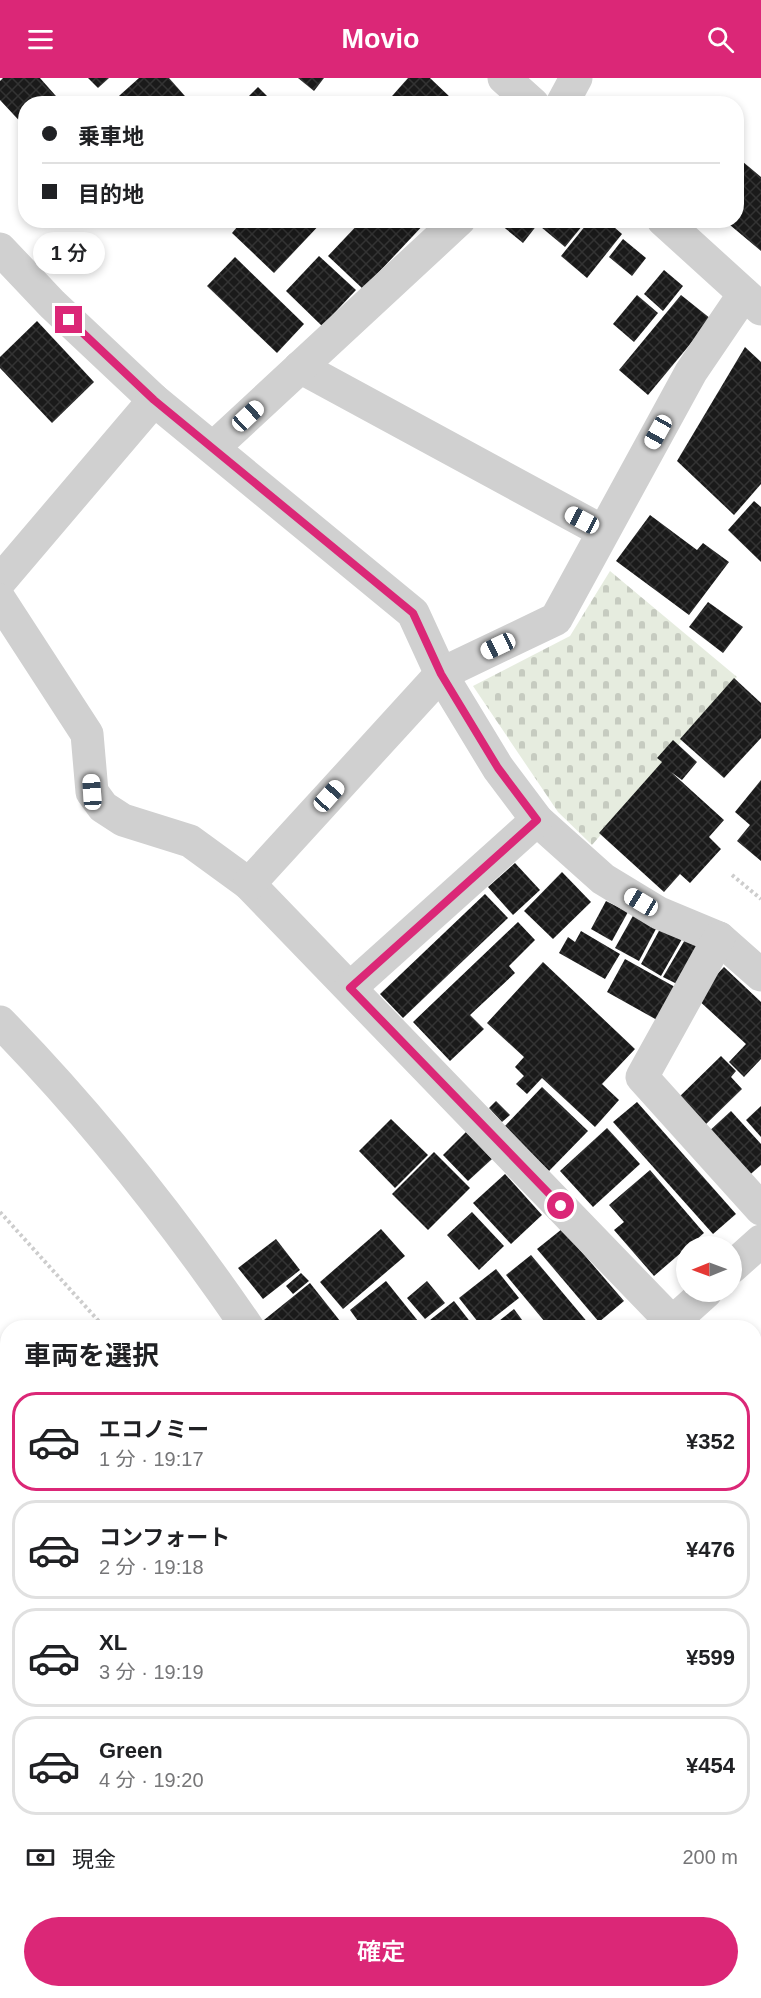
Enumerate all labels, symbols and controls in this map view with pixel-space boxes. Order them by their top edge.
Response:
icon: menu [24,23,57,56]
icon: search [704,23,737,56]
text: Movio [342,24,420,54]
text: 乗車地 [78,124,144,149]
text: 目的地 [78,182,144,207]
callout: 1 分 [33,233,105,275]
text: 1 分 [51,242,87,264]
route end [55,306,82,333]
car [229,397,267,435]
car [641,412,675,452]
car [562,504,602,536]
car [478,630,518,662]
car [82,773,102,811]
car [310,777,348,815]
car [621,885,661,919]
route start [547,1192,574,1219]
north arrow [676,1236,742,1302]
map controls [676,1236,742,1302]
text: 車両を選択 [24,1341,159,1371]
icon: car [27,1415,81,1469]
text: エコノミー [99,1417,209,1442]
text: ¥352 [686,1429,735,1454]
text: 1 分 · 19:17 [99,1448,204,1470]
icon: car [27,1523,81,1577]
text: コンフォート [99,1525,230,1550]
text: ¥476 [686,1537,735,1562]
text: 2 分 · 19:18 [99,1556,204,1578]
text: XL [99,1630,127,1655]
icon: car [27,1631,81,1685]
text: ¥599 [686,1645,735,1670]
text: 3 分 · 19:19 [99,1661,204,1683]
text: Green [99,1738,163,1763]
icon: car [27,1739,81,1793]
text: ¥454 [686,1753,735,1778]
text: 4 分 · 19:20 [99,1769,204,1791]
icon: cash [24,1841,57,1874]
text: 200 m [682,1846,738,1868]
text: 現金 [72,1847,116,1872]
button: 確定 [24,1917,738,1986]

